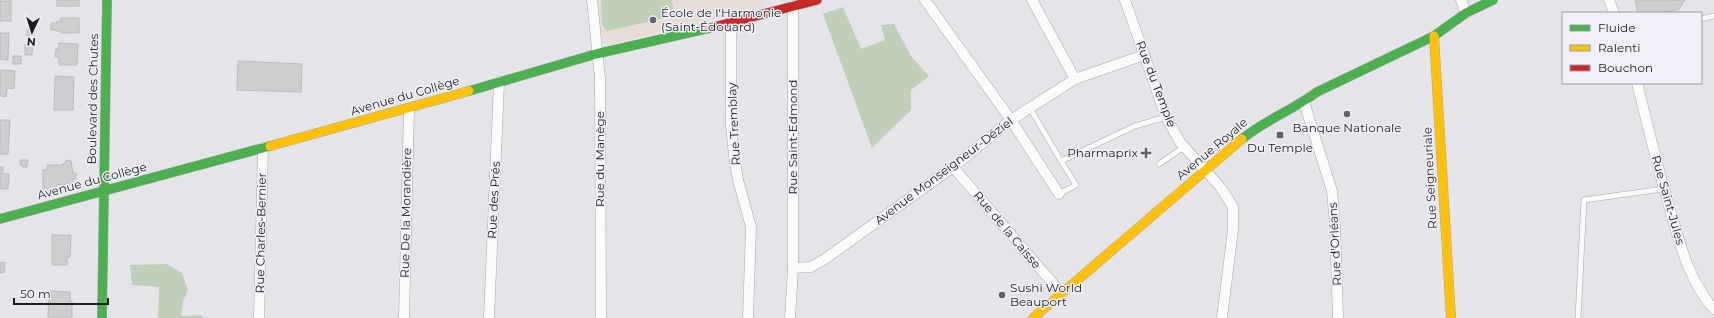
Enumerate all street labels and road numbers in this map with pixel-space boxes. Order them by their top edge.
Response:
street label: Boulevard des Chutes [84,33,101,165]
street label: Rue du Temple [1133,39,1180,129]
street label: Avenue du Collège [349,73,461,118]
street label: Rue Saint-Edmond [785,80,800,194]
street label: Rue Tremblay [724,82,743,166]
street label: Rue du Manège [592,111,607,207]
street label: Avenue Monseigneur-Déziel [871,114,1016,228]
street label: Avenue Royale [1173,114,1250,183]
street label: Rue Seigneuriale [1419,127,1440,229]
street label: Rue De la Morandière [397,148,414,278]
street label: Rue Saint-Jules [1649,153,1688,246]
street label: Avenue du Collège [35,159,148,202]
street label: Rue des Prés [484,161,503,239]
street label: Rue Charles-Bernier [252,172,269,294]
street label: Rue de la Caisse [971,188,1044,272]
street label: Rue d'Orléans [1325,202,1344,286]

